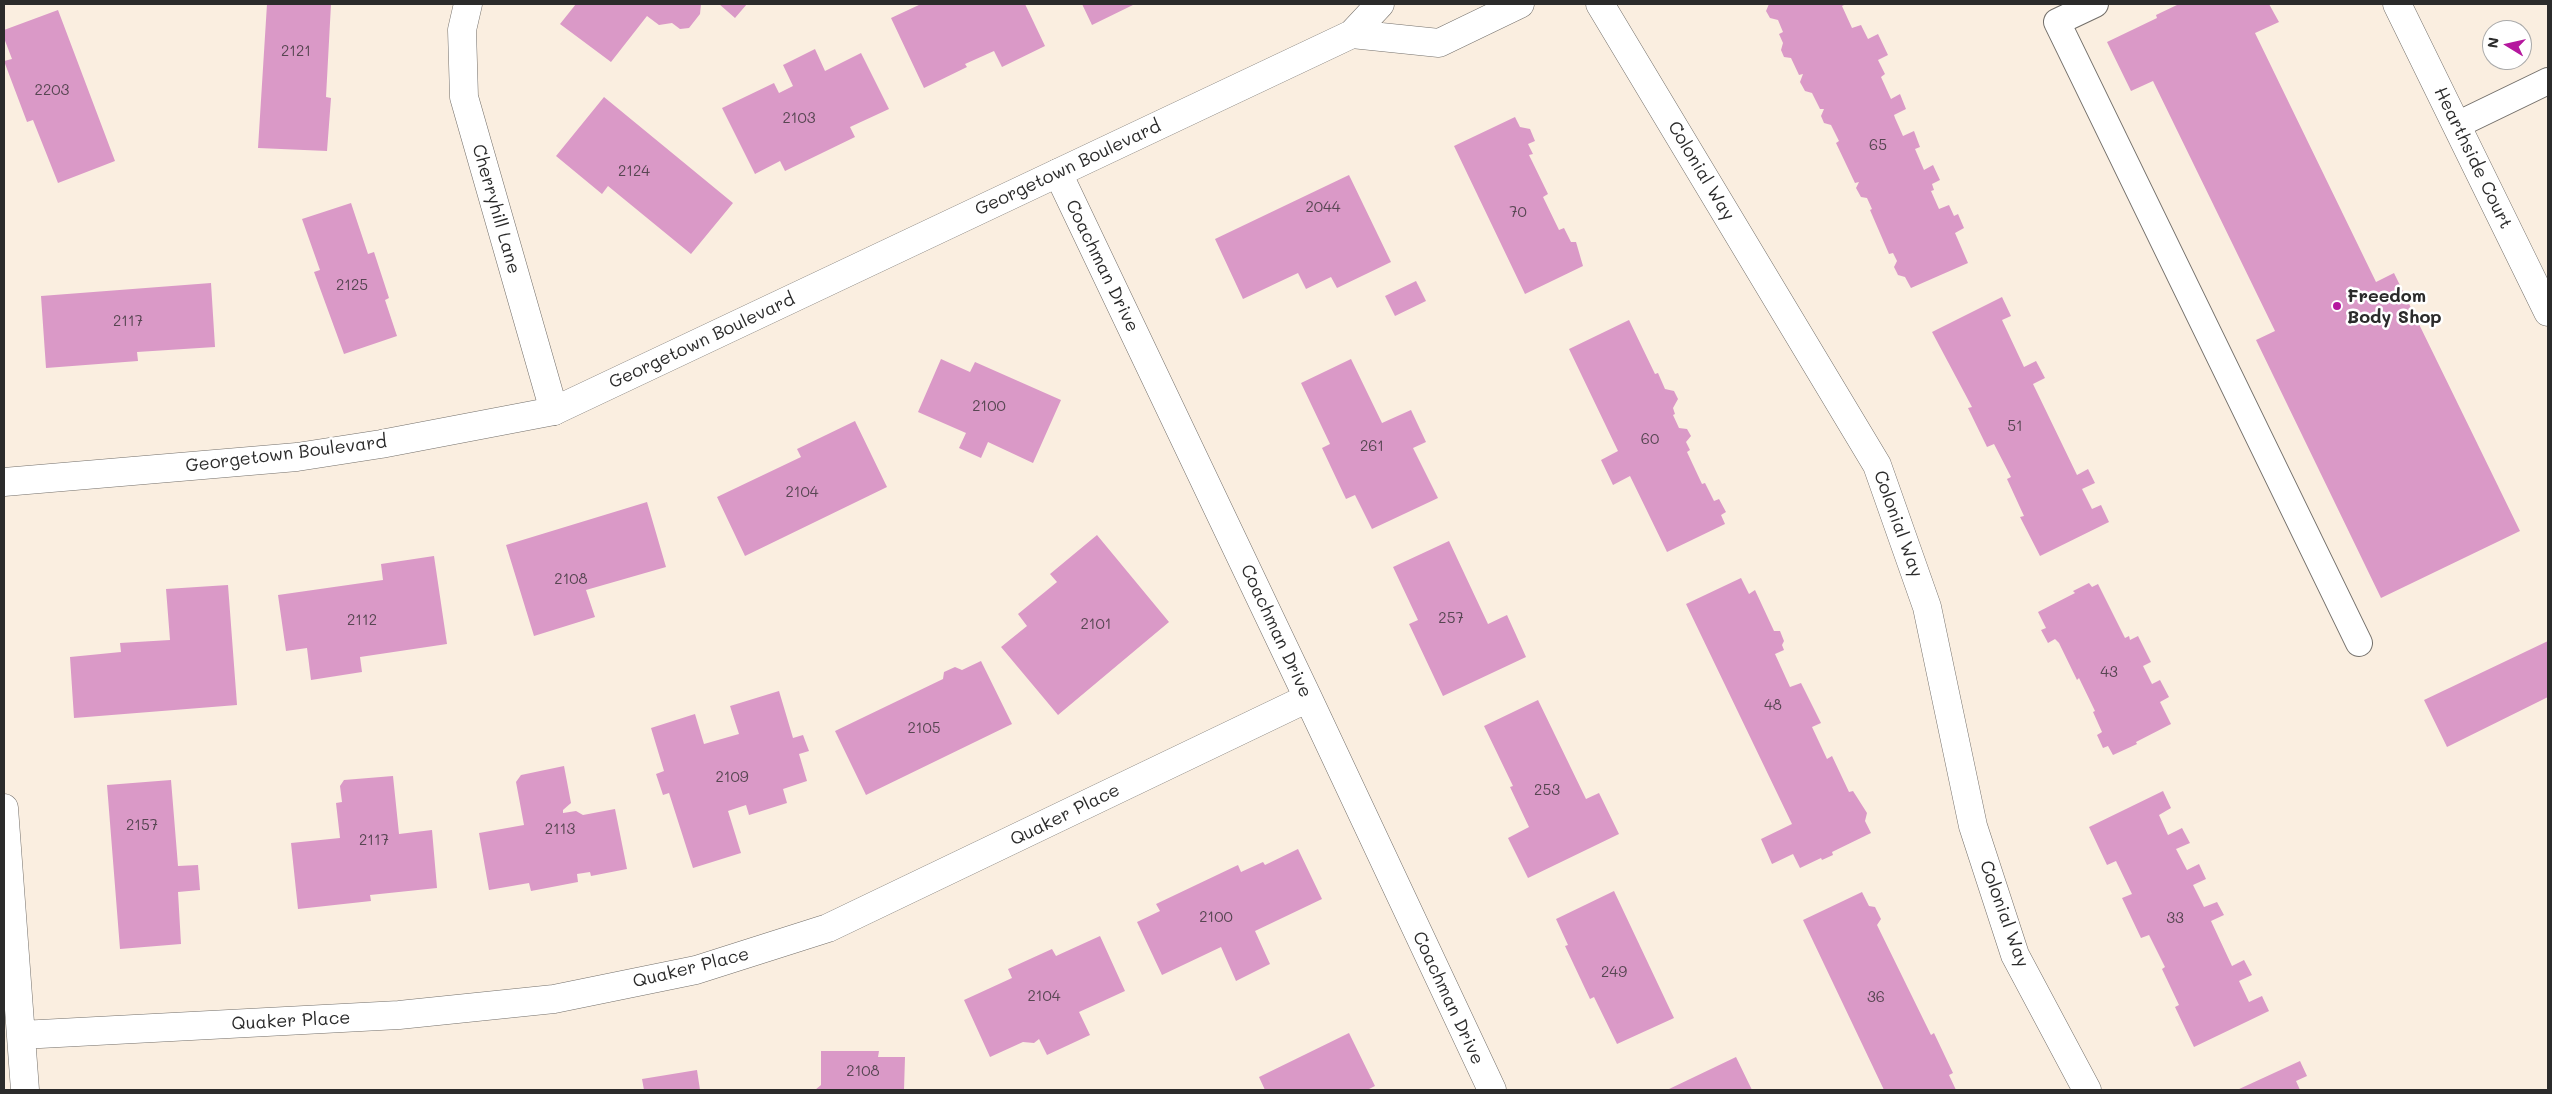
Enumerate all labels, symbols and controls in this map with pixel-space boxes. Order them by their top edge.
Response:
north arrow [2482,20,2532,70]
text: N [2482,36,2503,49]
house number: 2121 [281,42,311,60]
house number: 2203 [35,81,69,99]
street label: Hearthside Court [2429,84,2517,232]
house number: 2103 [782,109,816,127]
street label: Georgetown Boulevard [972,115,1164,221]
street label: Colonial Way [1663,117,1739,225]
house number: 65 [1869,136,1887,154]
street label: Cherryhill Lane [467,142,525,276]
house number: 2124 [618,162,650,180]
street label: Coachman Drive [1061,196,1143,336]
house number: 2044 [1305,198,1341,216]
house number: 70 [1509,203,1527,221]
house number: 2125 [336,276,368,294]
place label: Freedom Body Shop [2347,285,2442,328]
street label: Georgetown Boulevard [606,288,798,394]
marker: Freedom Body Shop [2331,300,2343,312]
house number: 2117 [113,312,143,330]
house number: 2100 [972,397,1006,415]
house number: 51 [2007,417,2023,435]
house number: 60 [1641,430,1659,448]
street label: Georgetown Boulevard [184,431,388,477]
house number: 261 [1360,437,1384,455]
street label: Colonial Way [1869,468,1927,580]
house number: 2104 [785,483,819,501]
street label: Coachman Drive [1236,561,1316,701]
house number: 2108 [554,570,588,588]
house number: 257 [1438,609,1464,627]
house number: 2112 [347,611,377,629]
house number: 2101 [1080,615,1112,633]
house number: 43 [2100,663,2118,681]
house number: 48 [1764,696,1782,714]
house number: 2105 [907,719,941,737]
house number: 2109 [715,768,749,786]
street label: Quaker Place [1007,779,1123,851]
house number: 253 [1534,781,1560,799]
house number: 2157 [126,816,158,834]
house number: 2113 [545,820,575,838]
house number: 2117 [359,831,389,849]
street label: Colonial Way [1975,858,2033,970]
house number: 2100 [1199,908,1233,926]
house number: 33 [2166,909,2184,927]
street label: Coachman Drive [1408,928,1488,1068]
street label: Quaker Place [631,943,751,993]
house number: 249 [1601,963,1627,981]
house number: 2104 [1027,987,1061,1005]
house number: 36 [1867,988,1885,1006]
street label: Quaker Place [231,1007,351,1035]
house number: 2108 [846,1062,880,1080]

